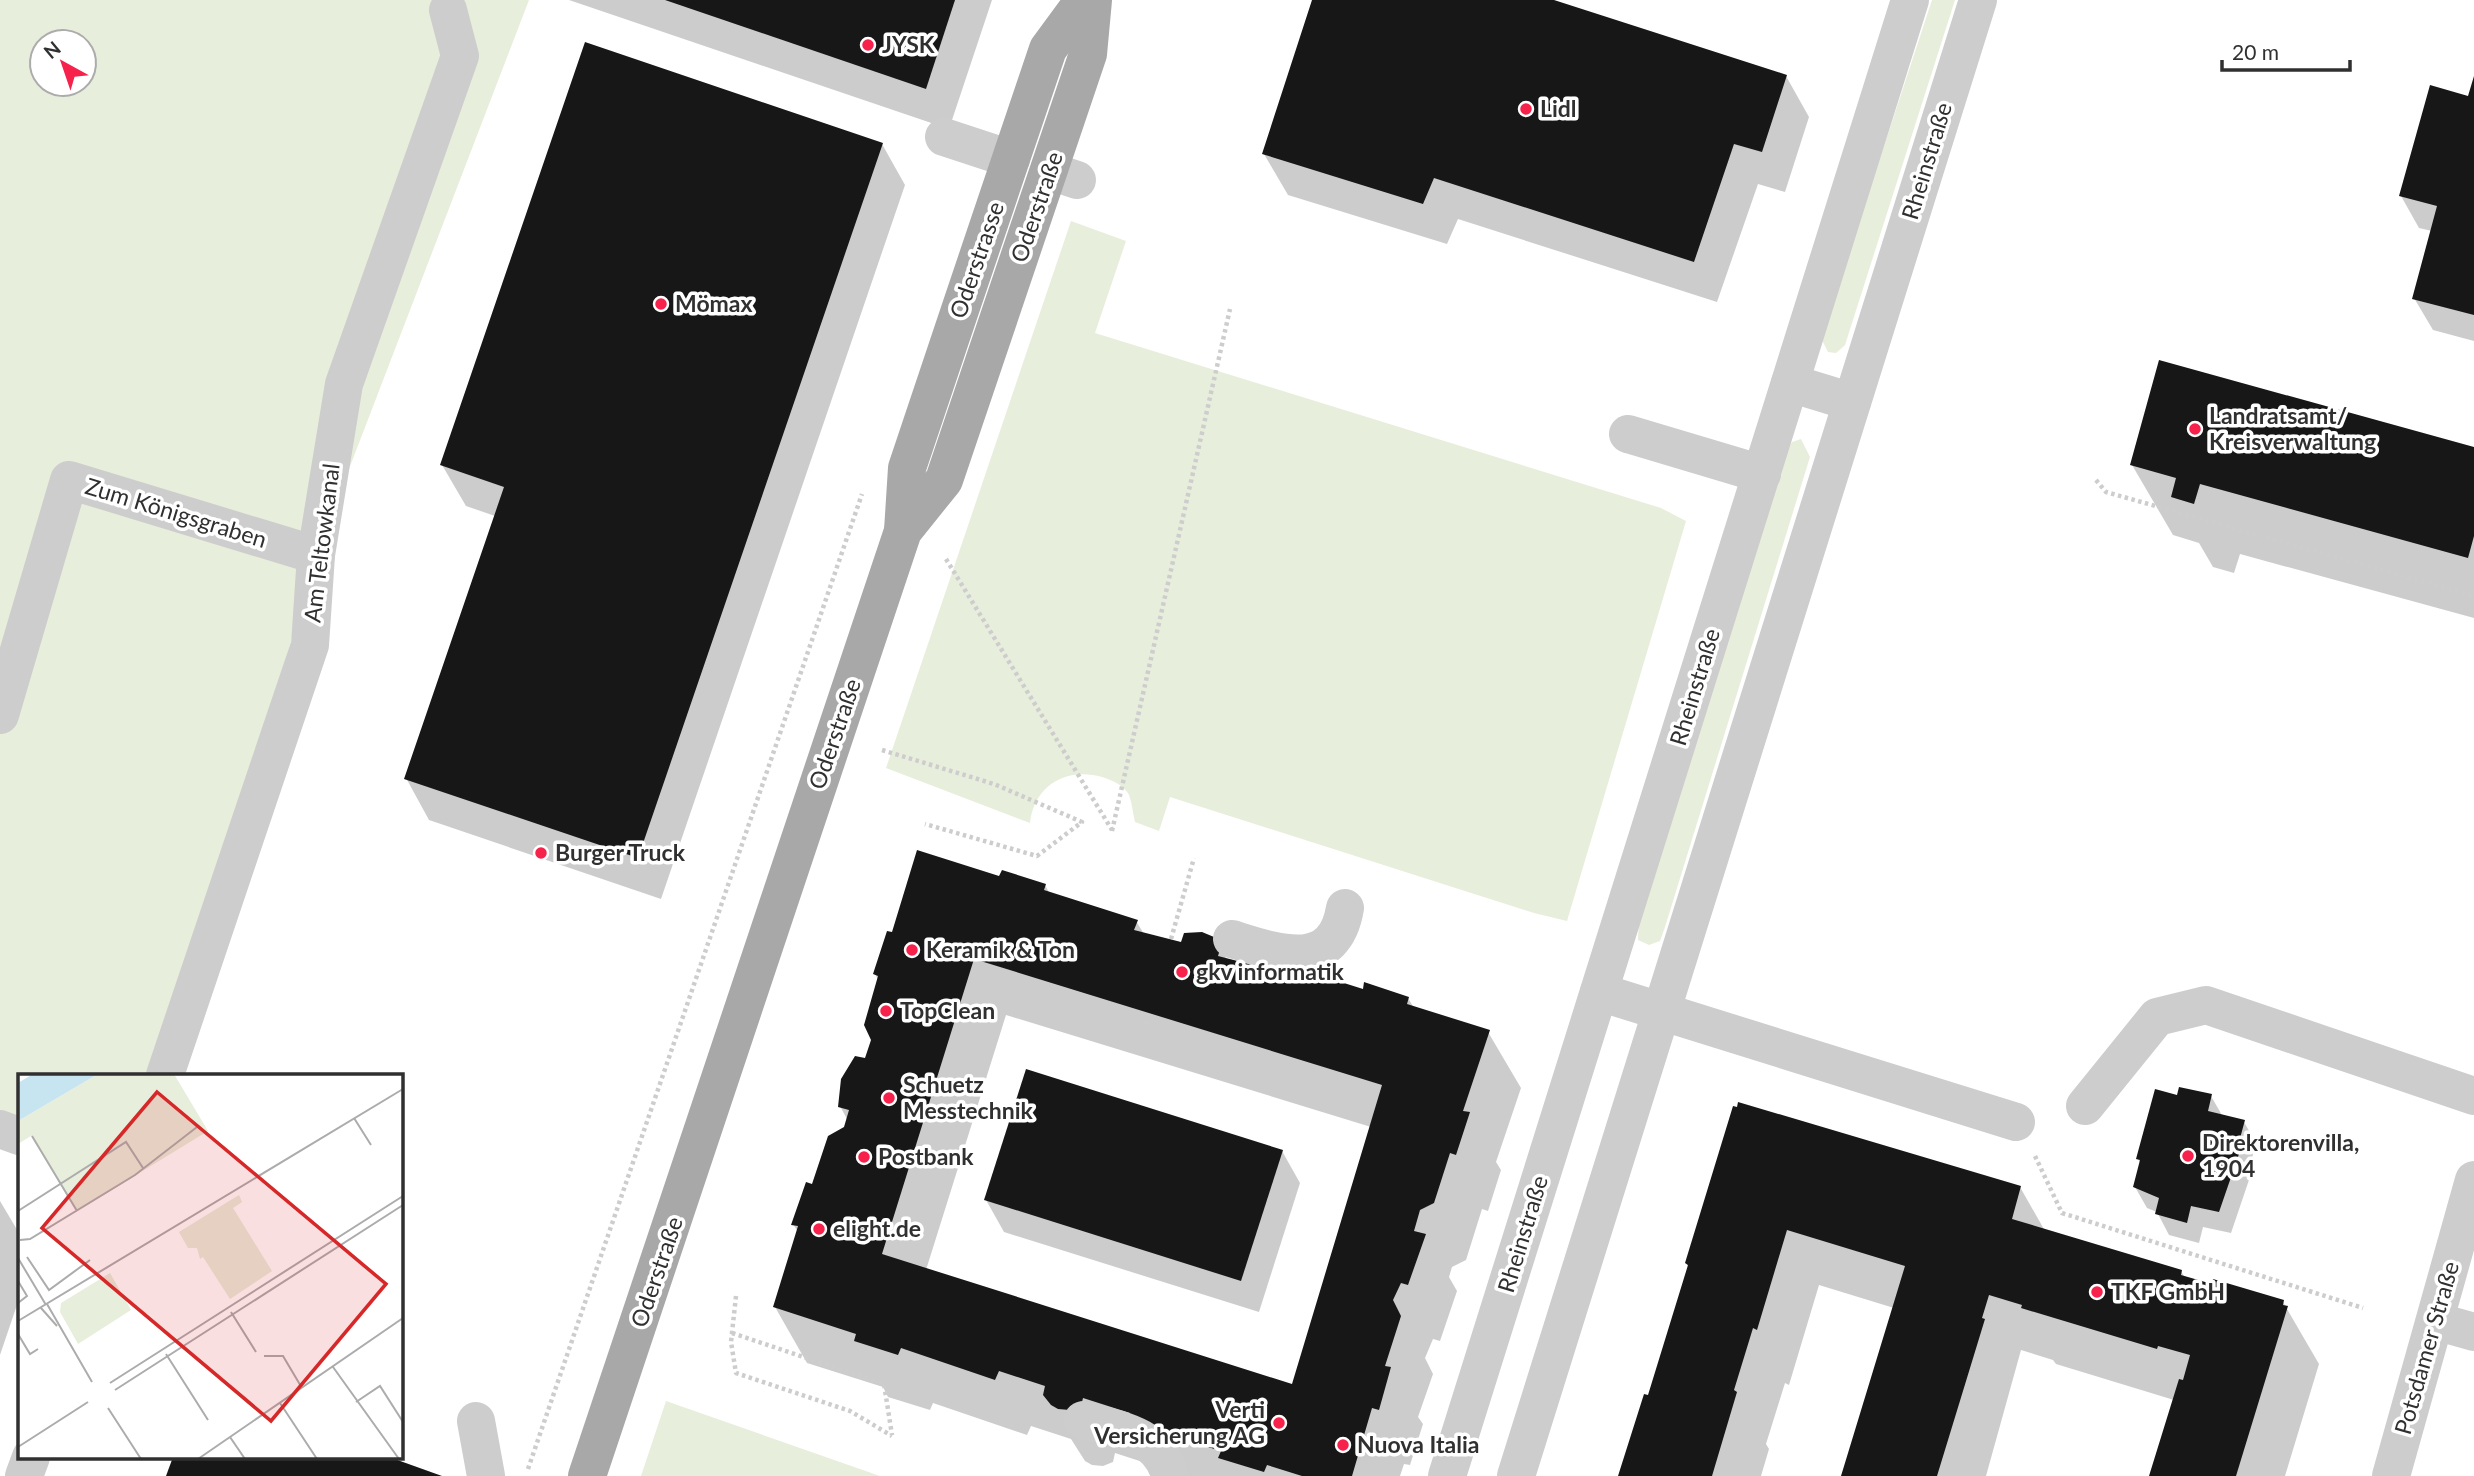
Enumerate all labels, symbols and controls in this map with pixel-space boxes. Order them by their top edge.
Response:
north arrow [28,28,98,98]
scale bar [2222,28,2350,72]
place label: JYSK [882,30,935,58]
text: N [39,36,65,63]
marker: JYSK [860,37,876,53]
text: 20 m [2232,39,2279,64]
place label: Lidl [1540,94,1577,122]
street label: Rheinstraße [1895,99,1957,223]
marker: Lidl [1518,101,1534,117]
street label: Oderstraße [1004,148,1068,266]
street label: Oderstrasse [943,198,1009,322]
place label: Mömax [675,289,753,317]
marker: Mömax [653,296,669,312]
place label: Landratsamt/ Kreisverwaltung [2209,401,2376,455]
marker: Landratsamt/ Kreisverwaltung [2187,421,2203,437]
street label: Am Teltowkanal [297,462,345,624]
street label: Zum Königsgraben [82,471,270,553]
street label: Rheinstraße [1663,625,1725,749]
street label: Oderstraße [802,675,866,793]
place label: Burger Truck [555,838,686,866]
marker: Burger Truck [533,845,549,861]
place label: Keramik & Ton [926,935,1075,963]
marker: Keramik & Ton [904,942,920,958]
place label: gkv informatik [1196,957,1345,985]
marker: gkv informatik [1174,964,1190,980]
place label: TopClean [900,996,995,1024]
marker: TopClean [878,1003,894,1019]
place label: Schuetz Messtechnik [903,1070,1033,1124]
inset map [18,1074,402,1458]
marker: Schuetz Messtechnik [881,1090,897,1106]
place label: Direktorenvilla, 1904 [2202,1128,2359,1182]
place label: Postbank [878,1142,974,1170]
marker: Direktorenvilla, 1904 [2180,1148,2196,1164]
marker: Postbank [856,1149,872,1165]
street label: Rheinstraße [1491,1172,1553,1296]
street label: Oderstraße [624,1213,688,1331]
place label: elight.de [833,1214,921,1242]
marker: elight.de [811,1221,827,1237]
street label: Potsdamer Straße [2388,1258,2464,1437]
place label: TKF GmbH [2111,1277,2225,1305]
marker: TKF GmbH [2089,1284,2105,1300]
place label: Verti Versicherung AG [1093,1395,1265,1449]
marker: Verti Versicherung AG [1271,1415,1287,1431]
place label: Nuova Italia [1357,1430,1479,1458]
marker: Nuova Italia [1335,1437,1351,1453]

